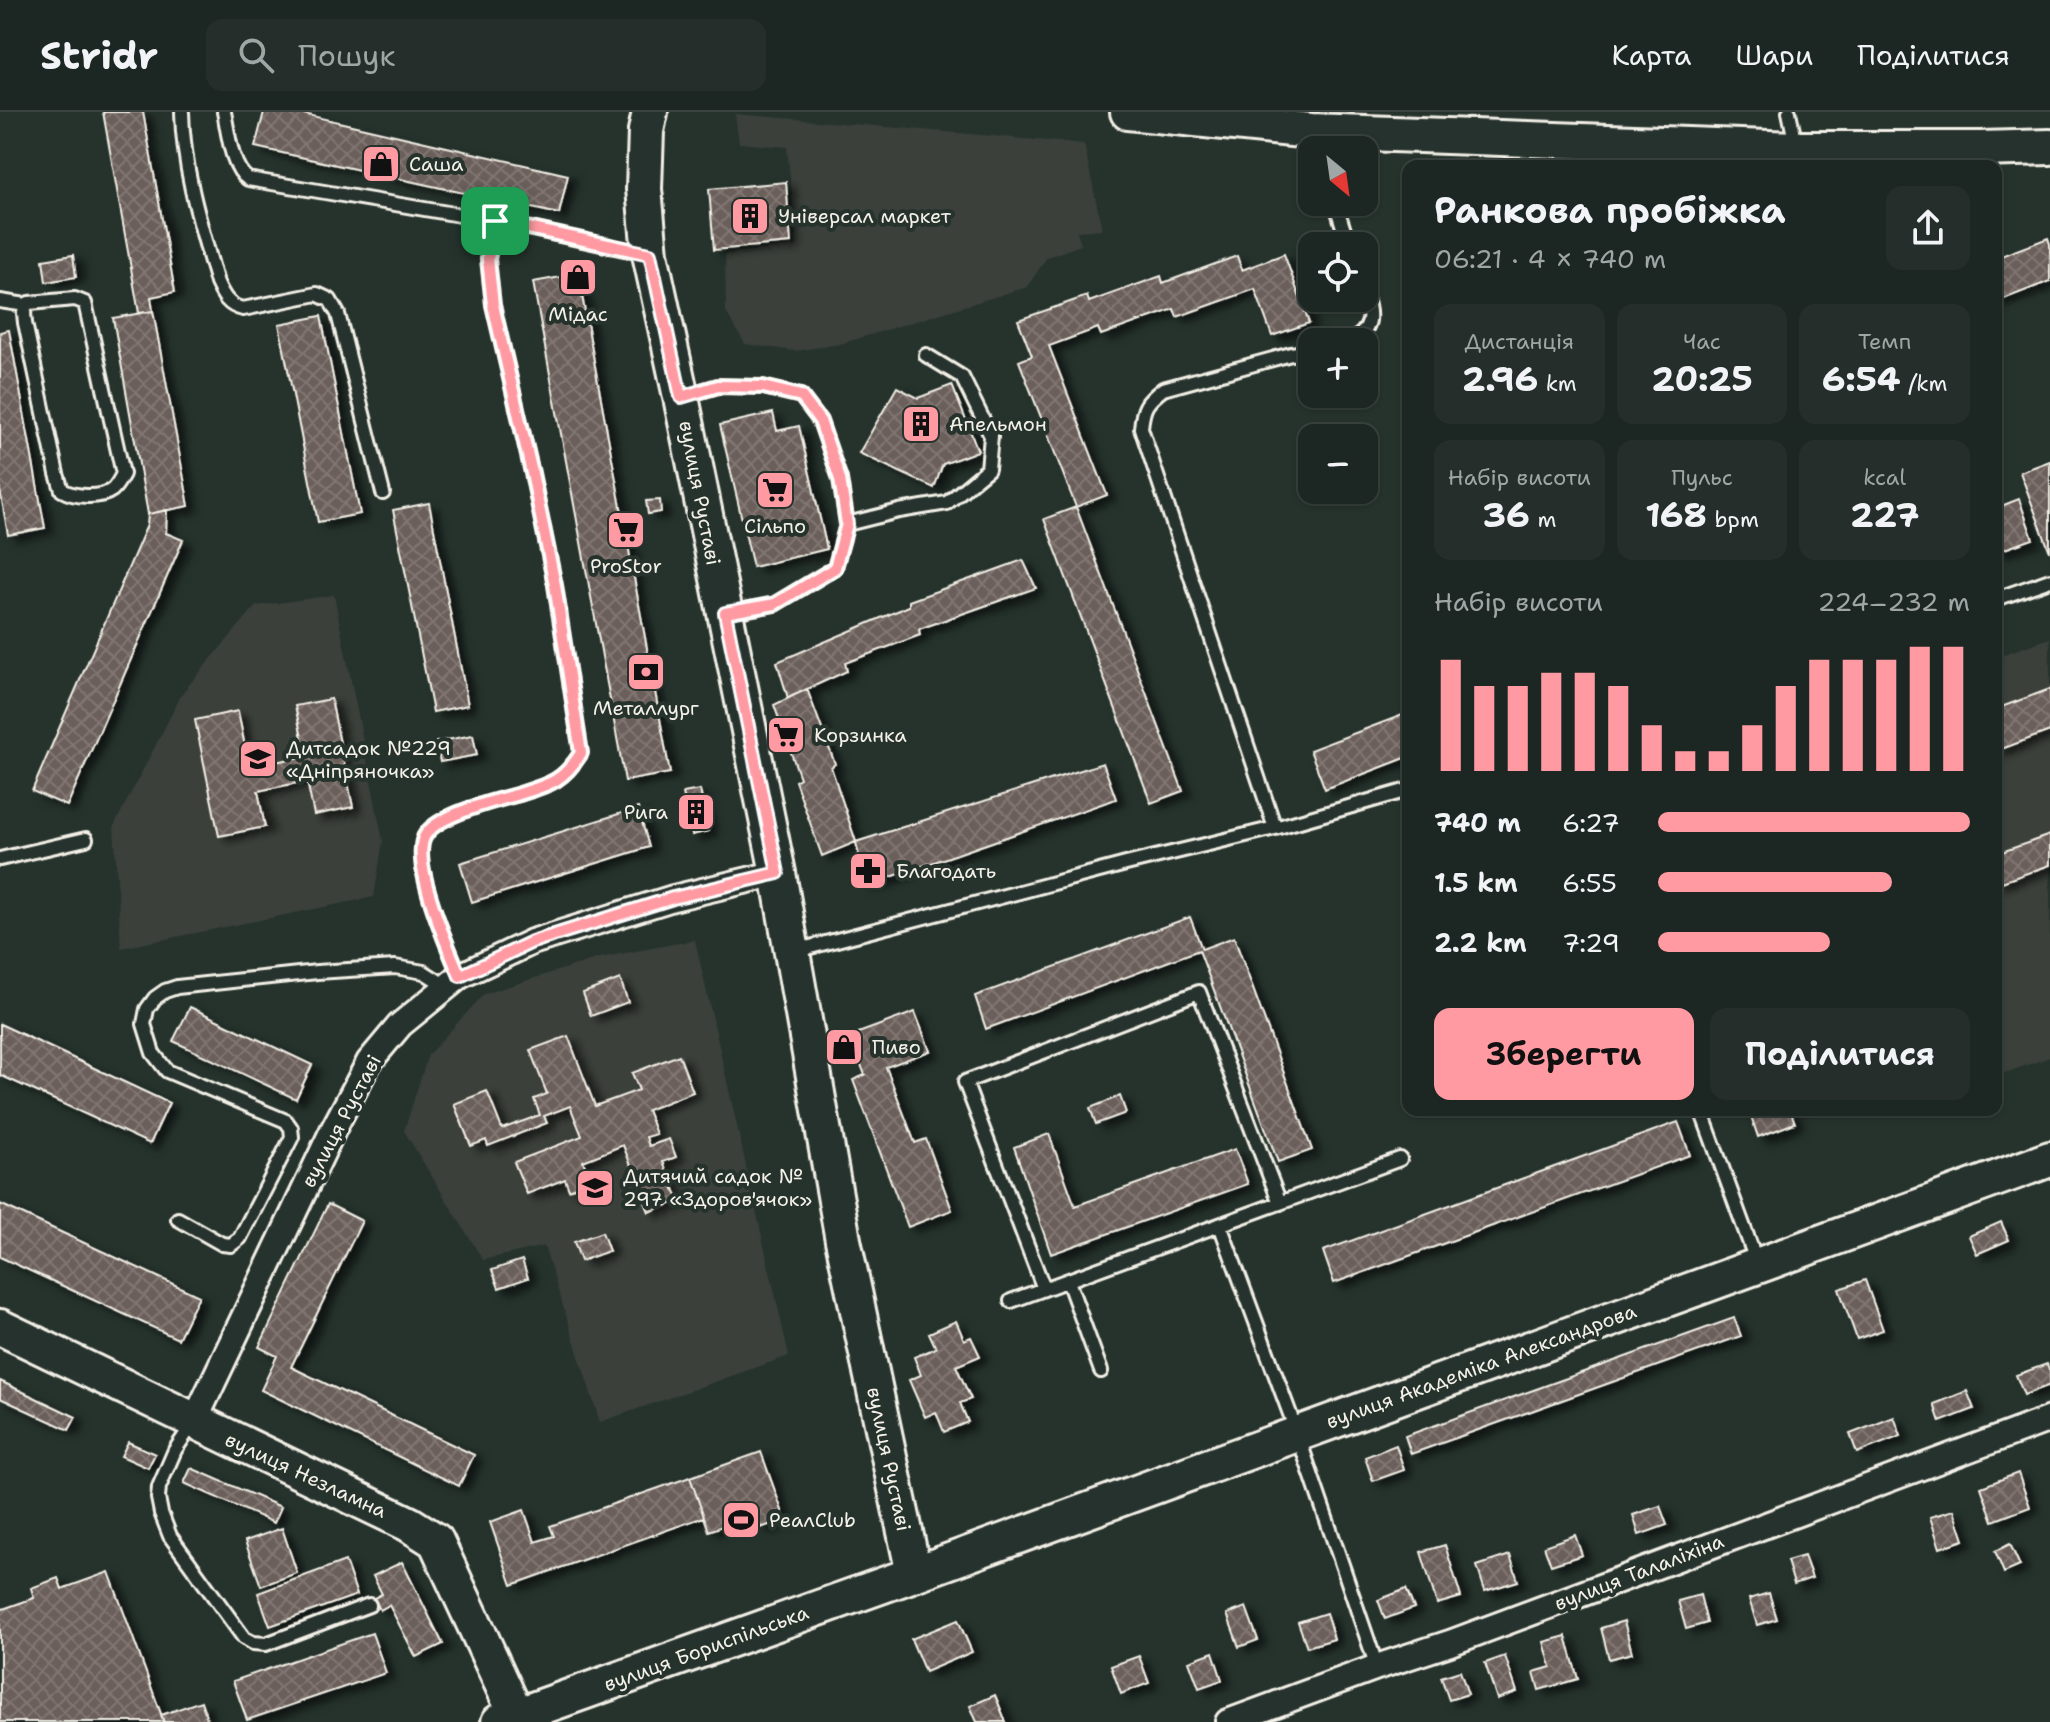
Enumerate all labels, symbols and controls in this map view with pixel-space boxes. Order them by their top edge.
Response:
search box [206,19,766,91]
text: Stridr [40,30,158,81]
icon: search [234,33,278,77]
text: Пошук [298,35,395,76]
text: Карта [1611,36,1692,74]
text: Шари [1736,36,1813,74]
text: Поділитися [1857,36,2010,74]
north arrow [1298,136,1378,216]
map controls [1298,136,1378,504]
shop icon: Саша [360,143,402,185]
place label: Саша [409,151,464,177]
text: Ранкова пробіжка [1434,186,1786,235]
button: share [1886,186,1970,270]
pin [461,187,529,255]
building icon: Універсал маркет [729,195,771,237]
icon: arrive [473,199,517,243]
place label: Універсал маркет [778,203,952,229]
button: locate [1298,232,1378,312]
text: 06:21 · 4 × 740 m [1434,241,1666,276]
shop icon: Мідас [557,256,599,298]
place label: Мідас [548,301,608,327]
text: Дистанція [1465,327,1574,356]
text: Час [1683,327,1721,356]
text: Темп [1858,327,1911,356]
button: + [1298,328,1378,408]
text: 2.96 [1462,356,1538,402]
text: 20:25 [1651,356,1753,402]
text: 6:54 [1822,356,1901,402]
text: km [1538,369,1577,398]
text: /km [1901,369,1947,398]
building icon: Апельмон [900,403,942,445]
place label: Апельмон [949,411,1047,437]
street label: вулиця Руставі [673,418,727,568]
button: − [1298,424,1378,504]
text: Набір висоти [1448,463,1591,492]
text: Пульс [1671,463,1733,492]
text: kcal [1863,463,1906,492]
supermarket icon: Сільпо [754,469,796,511]
text: 36 [1482,492,1530,538]
text: 168 [1645,492,1707,538]
text: 227 [1850,492,1919,538]
text: m [1530,505,1556,534]
text: bpm [1707,505,1759,534]
supermarket icon: ProStor [605,509,647,551]
place label: Сільпо [744,513,806,539]
place label: ProStor [590,553,662,579]
text: Набір висоти [1434,584,1603,619]
text: 224–232 m [1817,584,1970,619]
bank icon: Металлург [625,651,667,693]
place label: Металлург [593,695,699,721]
supermarket icon: Корзинка [765,714,807,756]
place label: Корзинка [814,722,907,748]
place label: Дитсадок №229 «Дніпряночка» [286,735,451,784]
school or university icon: Дитсадок №229 «Дніпряночка» [237,738,279,780]
building icon: Рига [675,791,717,833]
place label: Рига [624,799,669,825]
text: 740 m [1434,805,1521,840]
text: 6:27 [1562,805,1620,840]
pharmacy icon: Благодать [847,850,889,892]
place label: Благодать [896,858,996,884]
text: 1.5 km [1434,865,1518,900]
text: 6:55 [1562,865,1617,900]
text: 2.2 km [1434,925,1527,960]
text: 7:29 [1562,925,1620,960]
button: Зберегти [1434,1008,1694,1100]
button: Поділитися [1710,1008,1970,1100]
shop icon: Пиво [823,1026,865,1068]
place label: Пиво [872,1034,921,1060]
street label: вулиця Руставі [295,1050,387,1192]
place label: Дитячий садок № 297 «Здоров'ячок» [623,1163,812,1212]
school or university icon: Дитячий садок № 297 «Здоров'ячок» [574,1167,616,1209]
street label: вулиця Академіка Александрова [1322,1297,1640,1434]
street label: вулиця Руставі [861,1385,917,1533]
street label: вулиця Незламна [221,1426,391,1524]
sports icon: РеалClub [720,1499,762,1541]
place label: РеалClub [769,1507,856,1533]
street label: вулиця Талаліхіна [1551,1528,1728,1616]
street label: вулиця Бориспільська [600,1599,812,1697]

